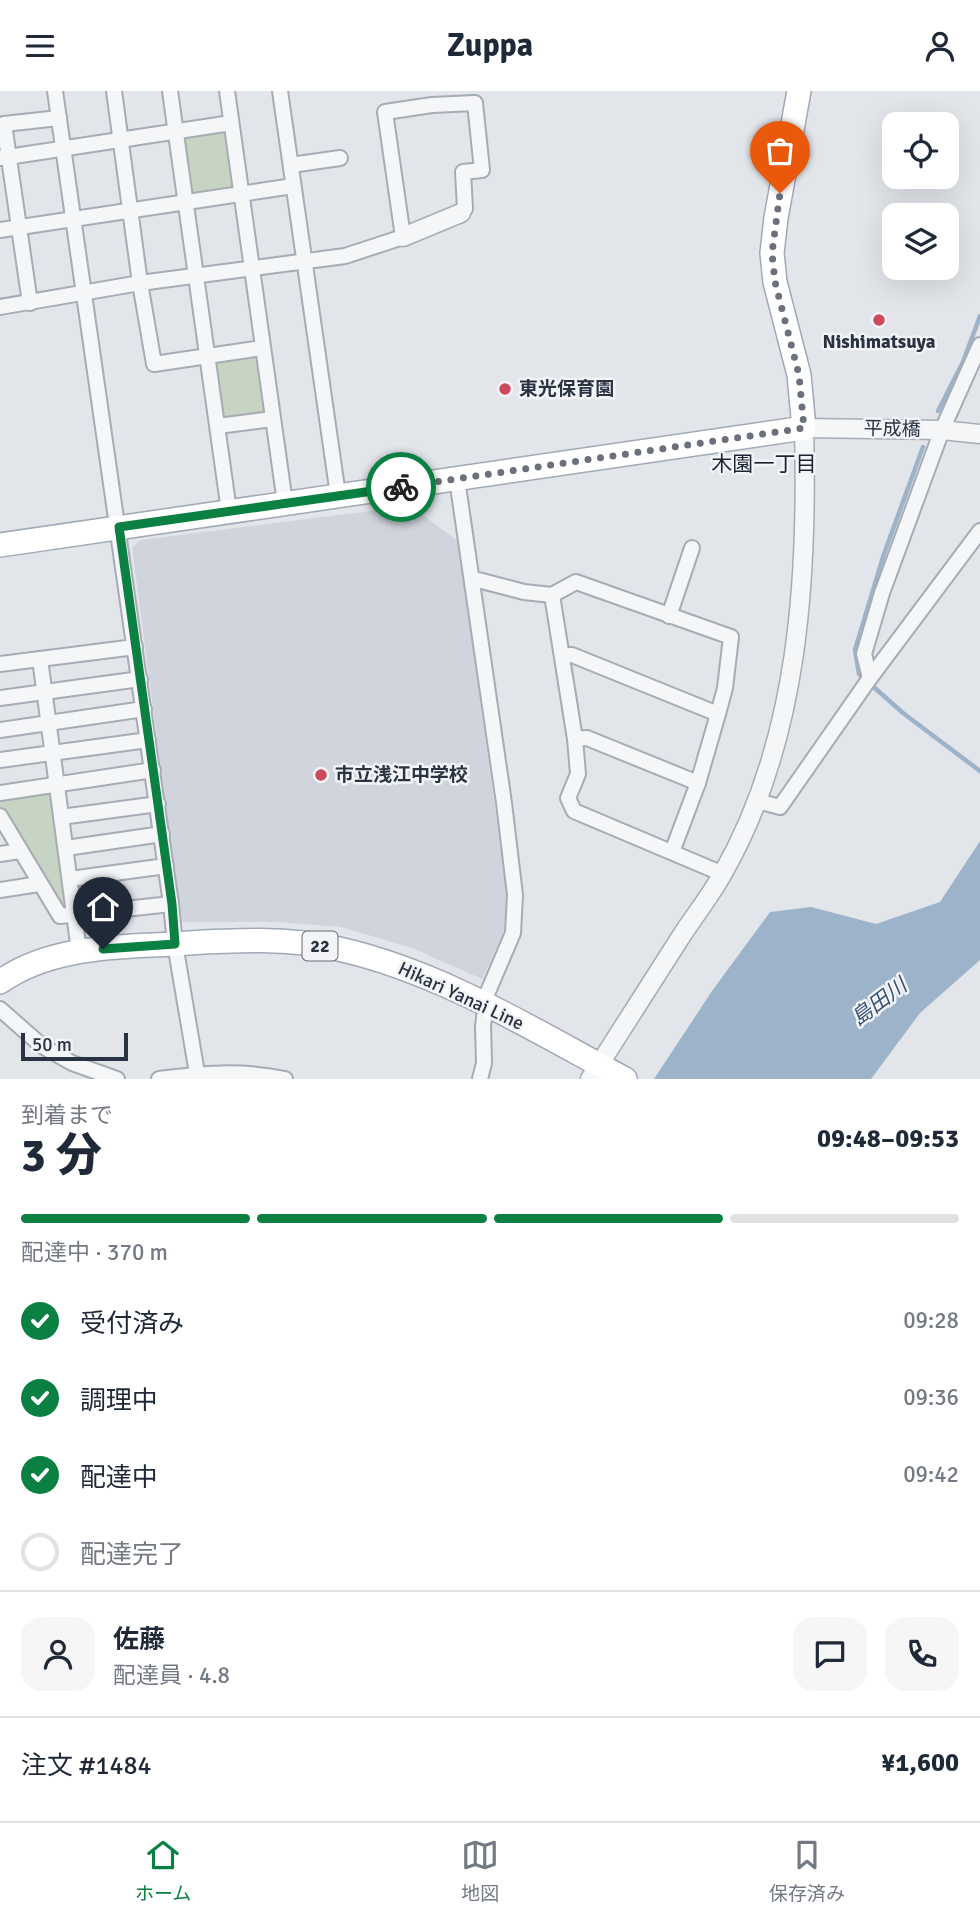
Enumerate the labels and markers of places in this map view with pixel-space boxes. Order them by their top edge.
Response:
pin [750,121,810,193]
marker: Nishimatsuya [871,312,887,328]
place label: Nishimatsuya [822,330,936,354]
place label: 東光保育園 [519,377,614,401]
marker: 東光保育園 [497,381,513,397]
place label: 市立浅江中学校 [335,763,468,787]
marker: 市立浅江中学校 [313,767,329,783]
pin [73,877,133,949]

